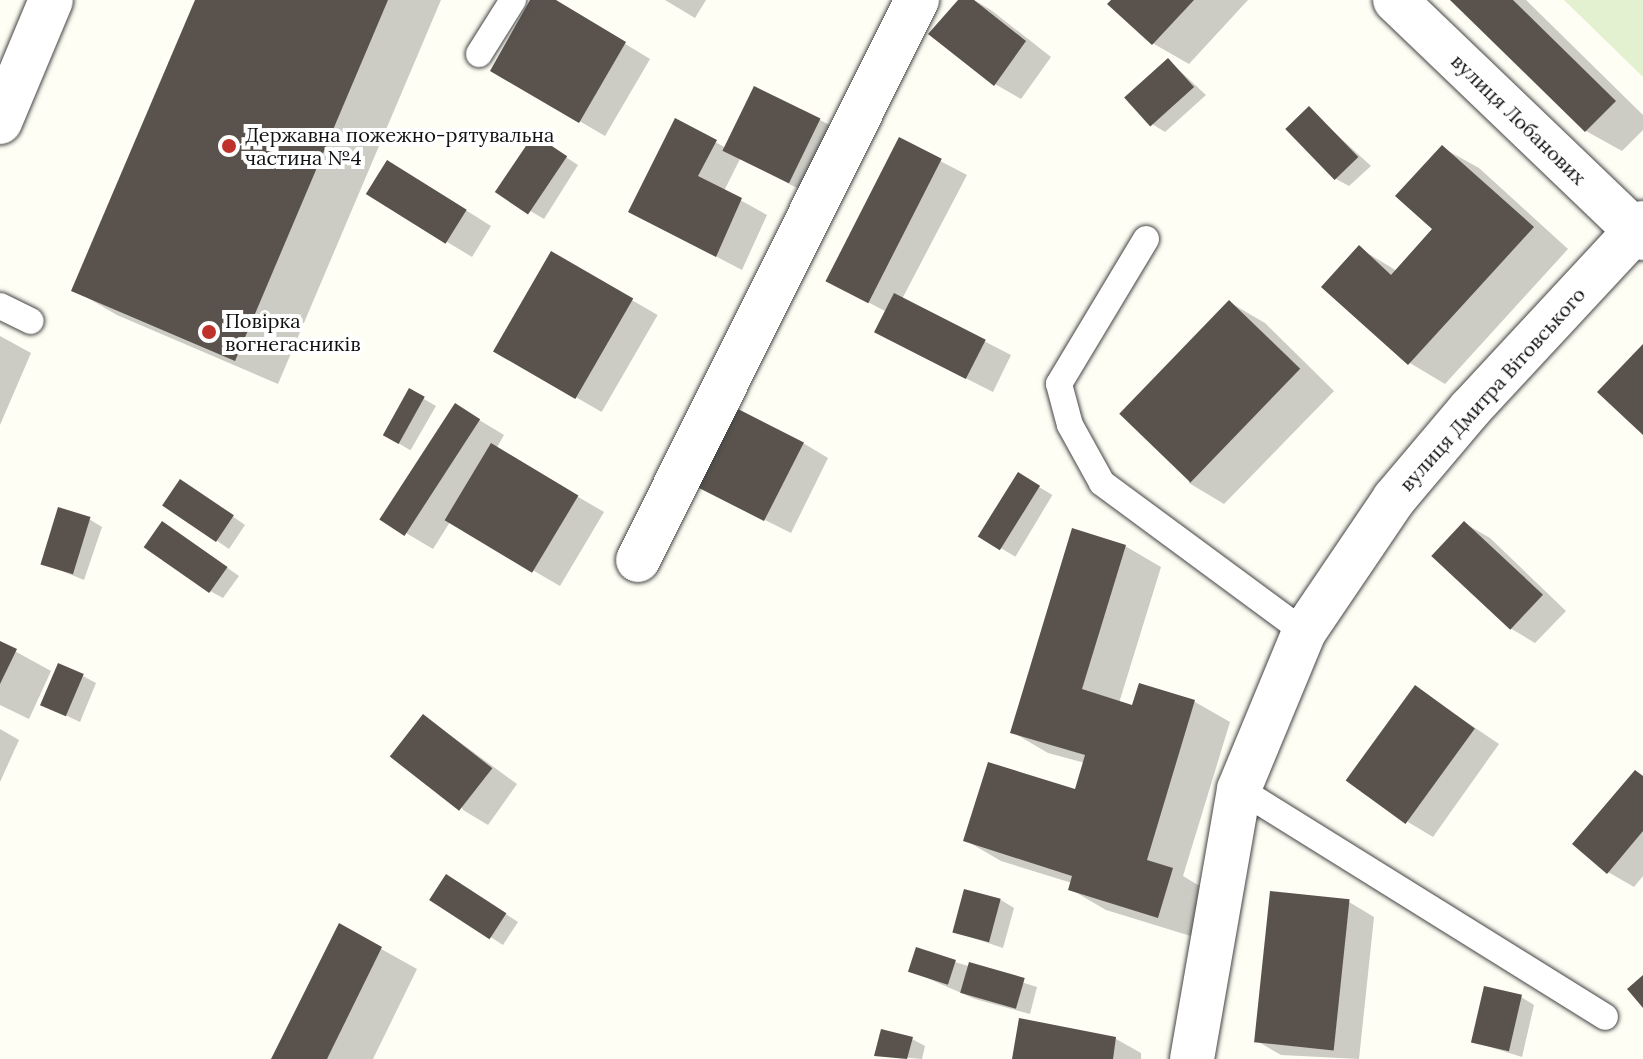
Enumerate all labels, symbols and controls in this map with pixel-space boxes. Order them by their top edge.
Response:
street label: вулиця Лобанових [1447,49,1591,189]
place label: Державна пожежно-рятувальна частина №4 [245,122,554,169]
marker: Державна пожежно-рятувальна частина №4 [220,137,238,155]
street label: вулиця Дмитра Вітовського [1394,282,1590,496]
place label: Повірка вогнегасників [225,308,361,355]
marker: Повірка вогнегасників [200,323,218,341]

